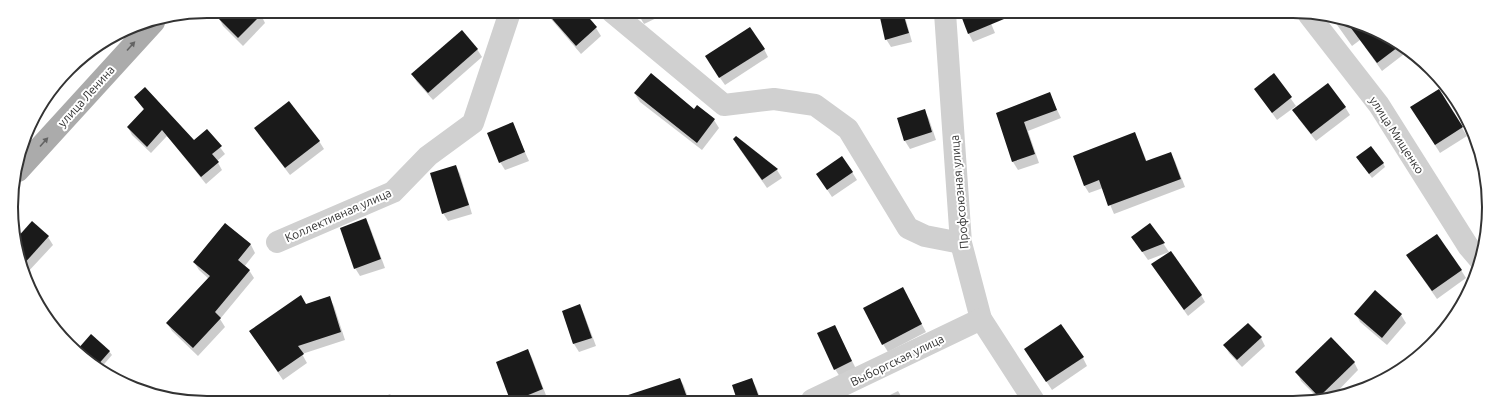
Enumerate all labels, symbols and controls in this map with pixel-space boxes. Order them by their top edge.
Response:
one-way arrow [126,41,136,51]
street label: улица Ленина [55,63,117,129]
street label: улица Мищенко [1367,94,1427,176]
street label: Профсоюзная улица [948,134,970,250]
one-way arrow [39,137,49,147]
street label: Коллективная улица [283,186,393,244]
street label: Выборгская улица [848,332,946,388]

